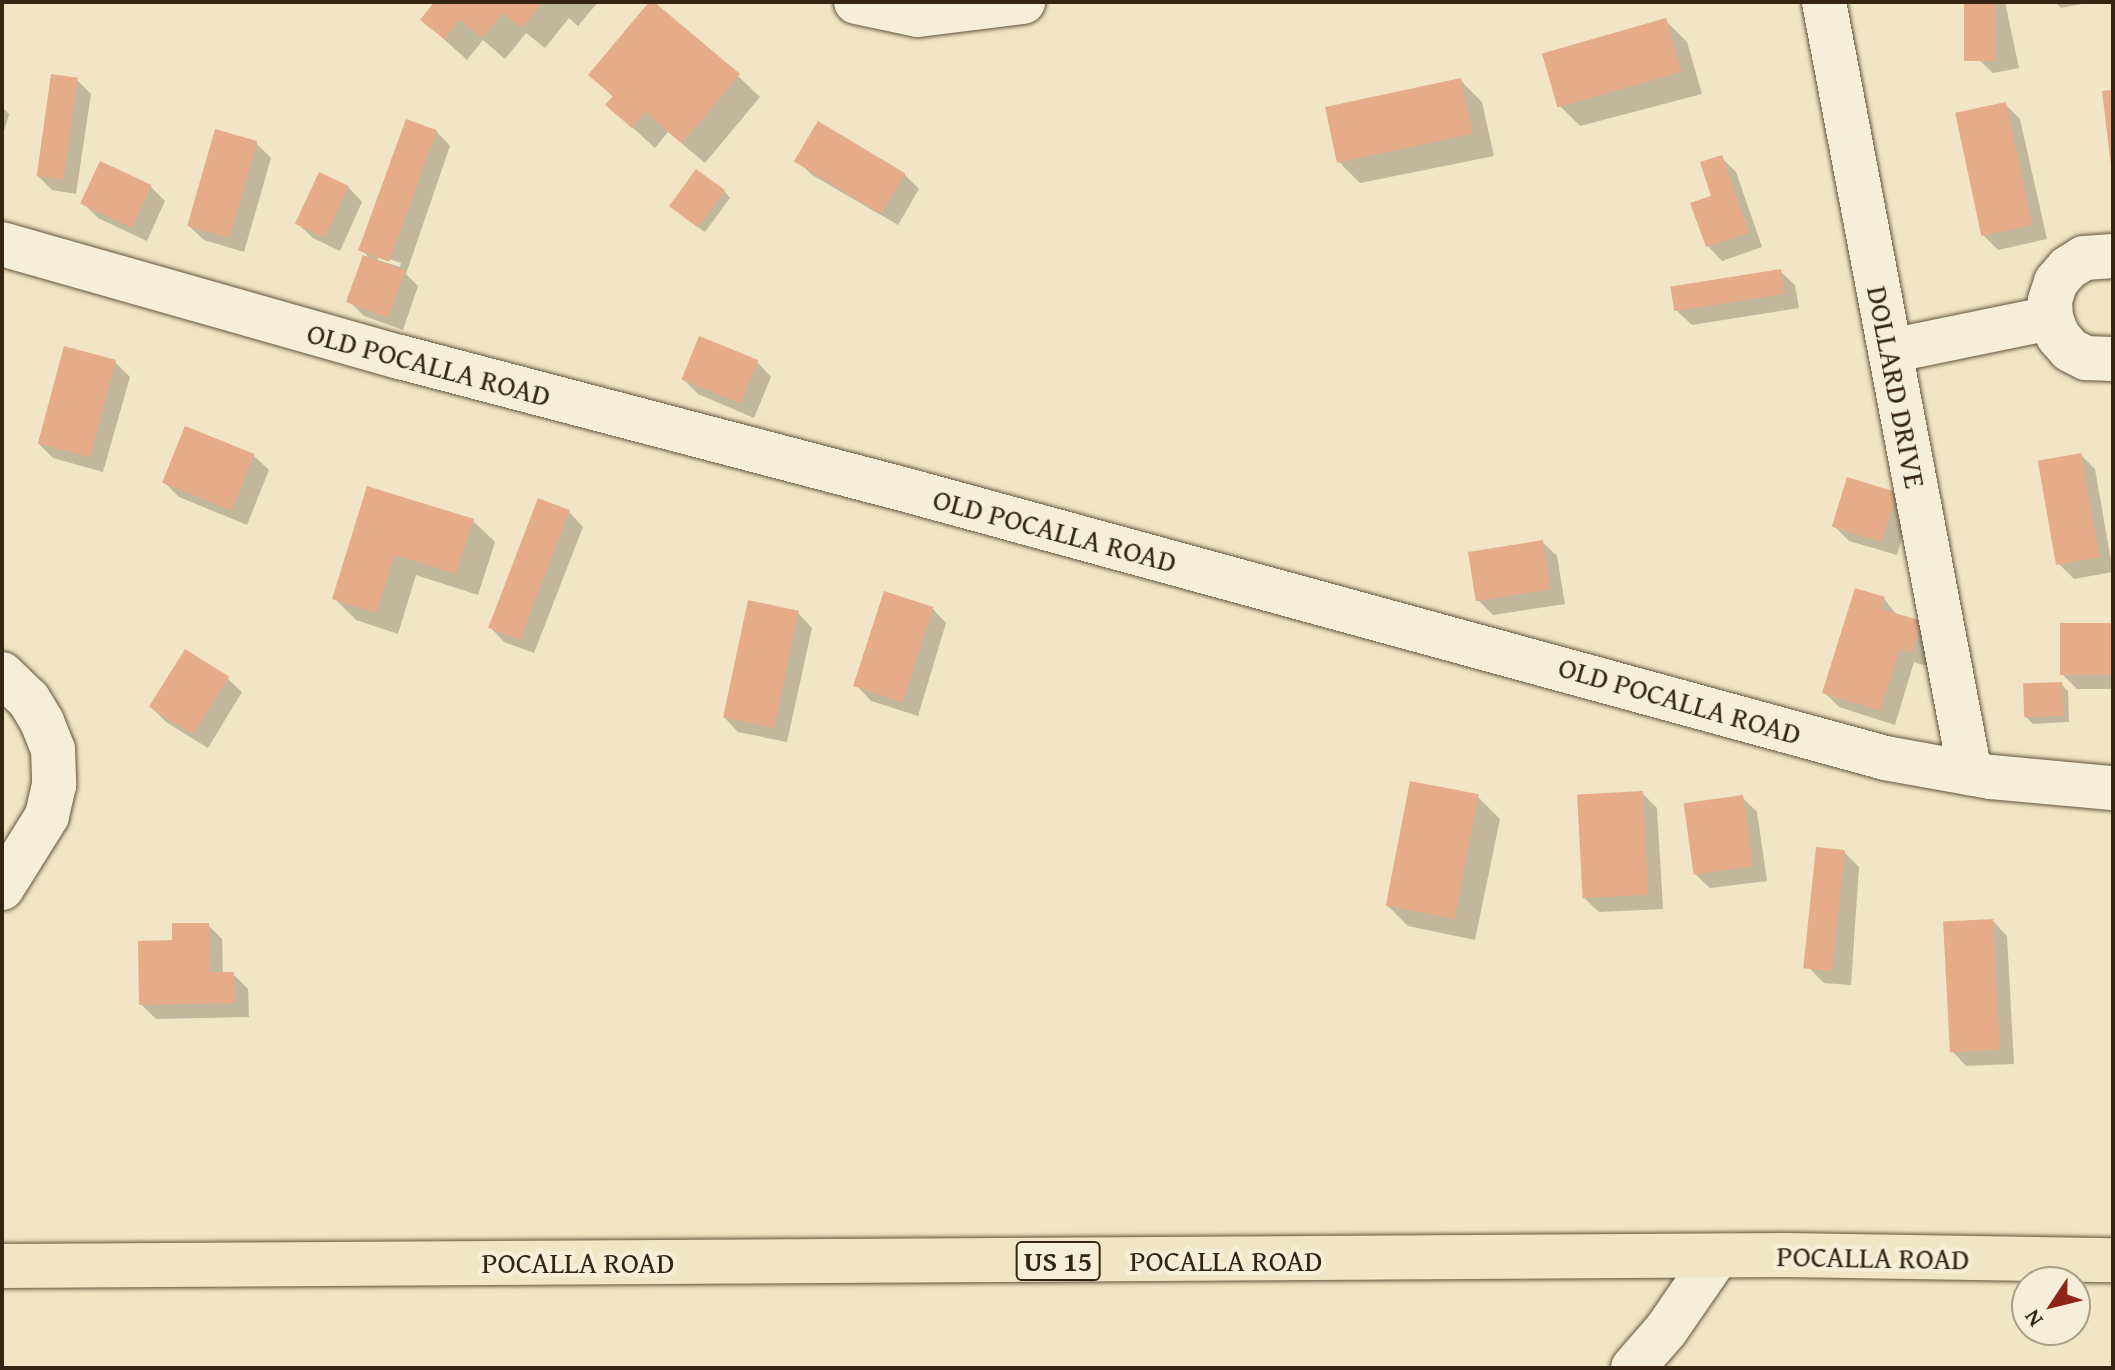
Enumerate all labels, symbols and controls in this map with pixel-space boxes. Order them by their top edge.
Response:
street label: DOLLARD DRIVE [1860,283,1934,491]
street label: OLD POCALLA ROAD [303,314,555,414]
street label: OLD POCALLA ROAD [929,480,1181,580]
street label: OLD POCALLA ROAD [1555,648,1805,752]
road number: US 15 [1014,1237,1102,1285]
street label: POCALLA ROAD [1776,1237,1970,1277]
street label: POCALLA ROAD [1129,1242,1323,1278]
street label: POCALLA ROAD [481,1244,675,1280]
north arrow [2011,1266,2091,1346]
text: N [2016,1303,2050,1334]

